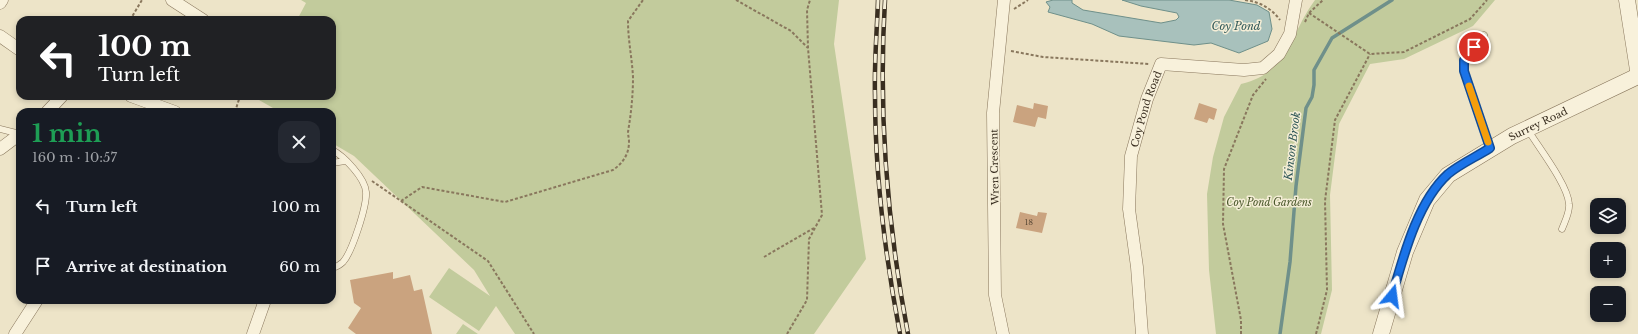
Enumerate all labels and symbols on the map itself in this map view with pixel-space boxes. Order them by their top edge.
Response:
water label: Coy Pond [1212,19,1261,33]
pin [1457,30,1491,64]
street label: Coy Pond Road [1128,69,1165,149]
street label: Surrey Road [1506,105,1570,144]
water label: Kinson Brook [1281,111,1303,182]
street label: Wren Crescent [987,129,1002,206]
park label: Coy Pond Gardens [1226,196,1312,209]
house number: 18 [1025,217,1033,227]
position arrow [1371,275,1413,317]

